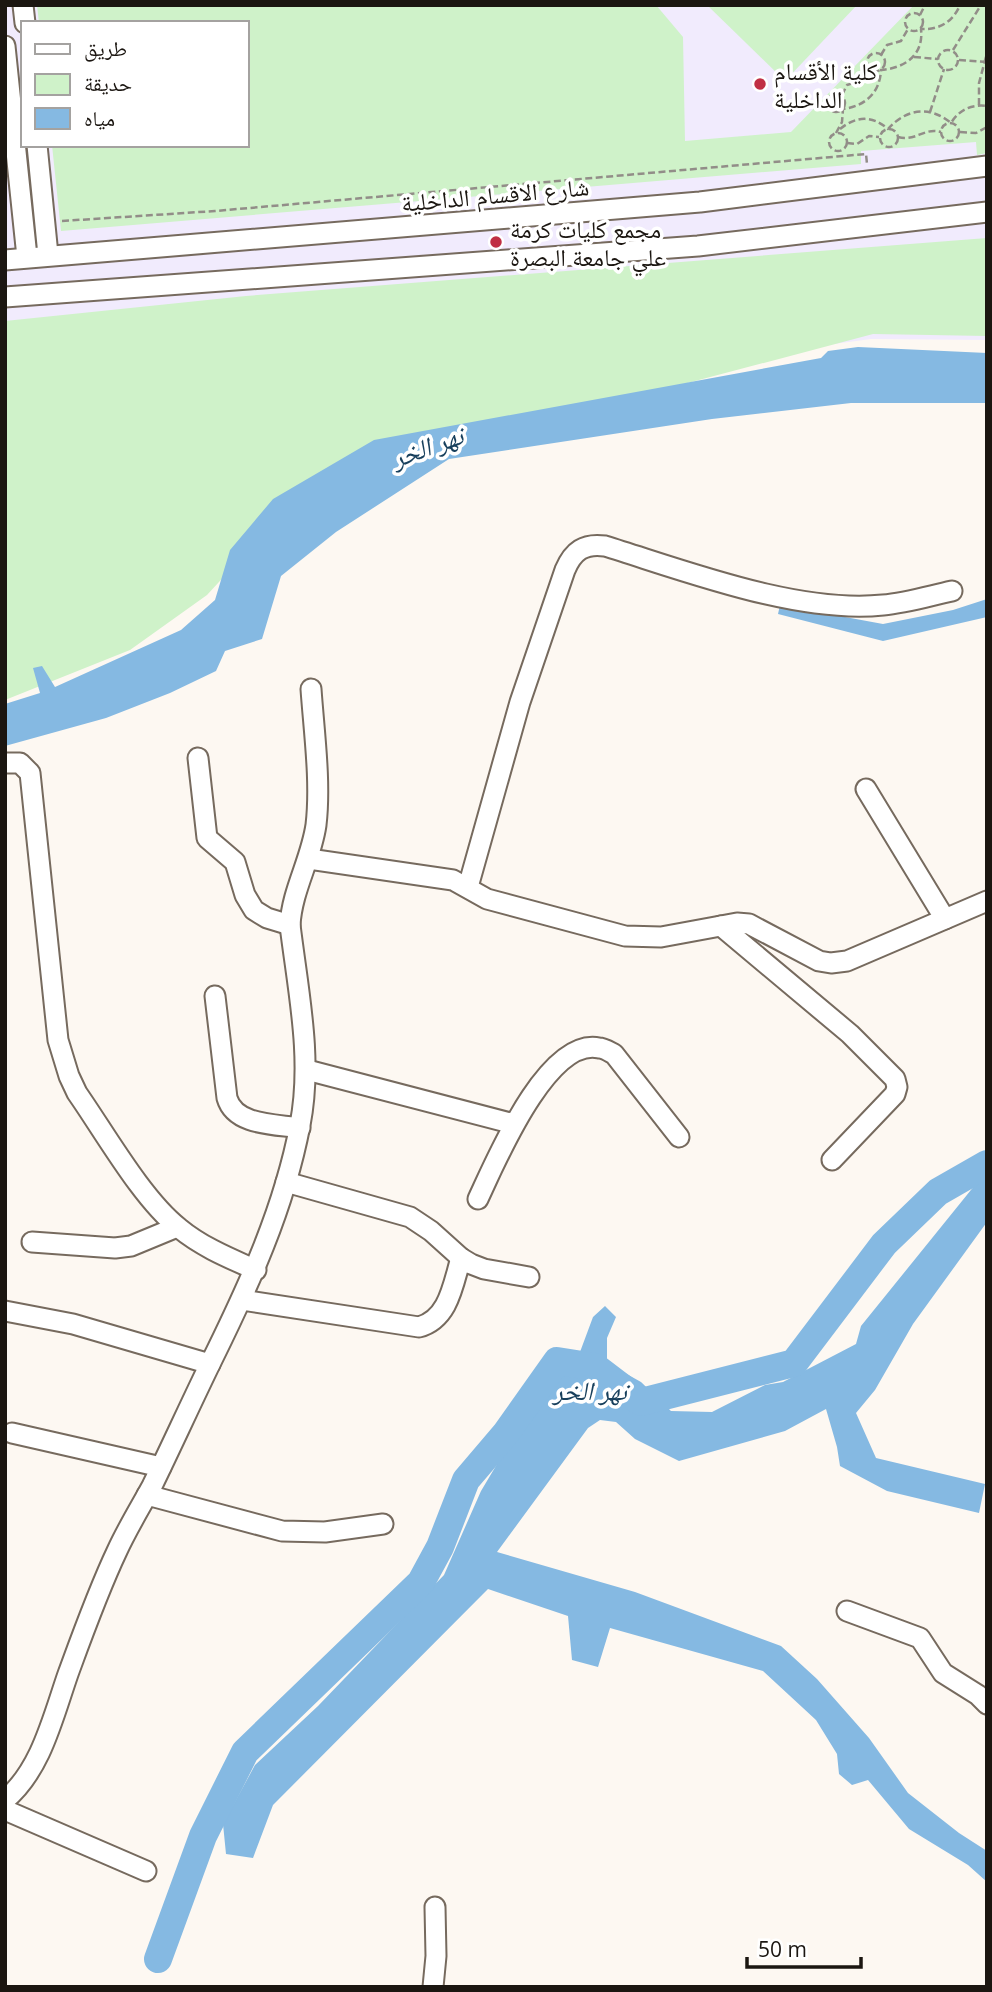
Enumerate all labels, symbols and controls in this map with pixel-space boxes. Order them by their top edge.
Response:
legend [21,21,248,147]
text: طريق [84,34,127,62]
place label: كلية الأقسام الداخلية [774,54,878,115]
text: حديقة [84,69,132,97]
marker: كلية الأقسام الداخلية [752,76,768,92]
text: مياه [84,104,115,132]
street label: شارع الاقسام الداخلية [400,169,590,220]
place label: مجمع كليات كرمة علي جامعة البصرة [510,212,666,277]
marker: مجمع كليات كرمة علي جامعة البصرة [488,234,504,250]
water label: نهر الخر [384,415,471,476]
water label: نهر الخر [551,1372,630,1408]
scale bar [747,1926,861,1970]
text: 50 m [758,1935,807,1963]

